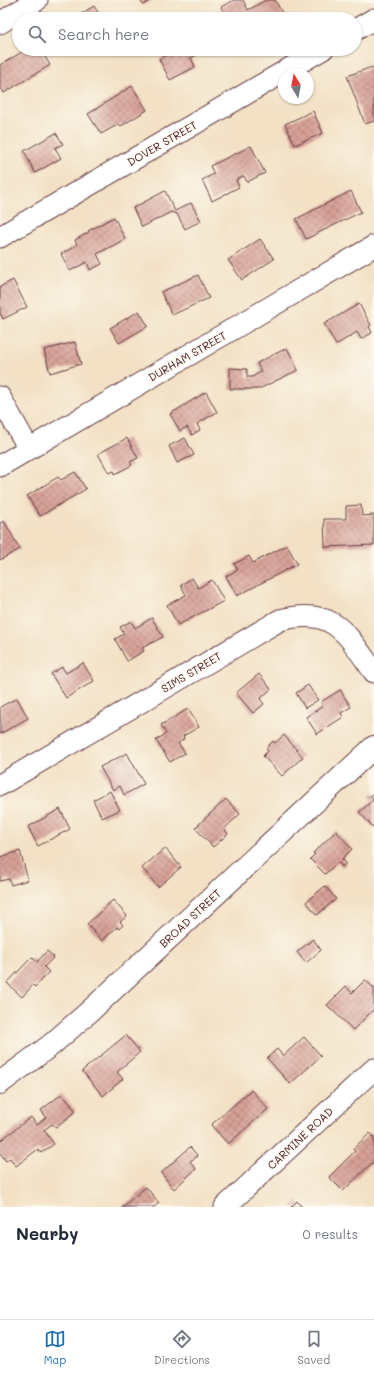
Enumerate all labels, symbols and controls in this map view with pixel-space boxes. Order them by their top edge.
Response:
search box [12,12,362,56]
icon: search [26,23,48,45]
text: Search here [58,24,149,44]
north arrow [278,68,314,104]
street label: DOVER STREET [124,117,200,169]
street label: DURHAM STREET [145,328,229,384]
street label: SIMS STREET [158,648,224,696]
street label: BROAD STREET [156,885,224,951]
street label: CARMINE ROAD [264,1104,336,1172]
text: Nearby [16,1222,78,1244]
text: 0 results [303,1225,358,1242]
tab: Map [44,1328,66,1367]
tab: Directions [154,1328,210,1367]
tab: Saved [297,1328,330,1367]

